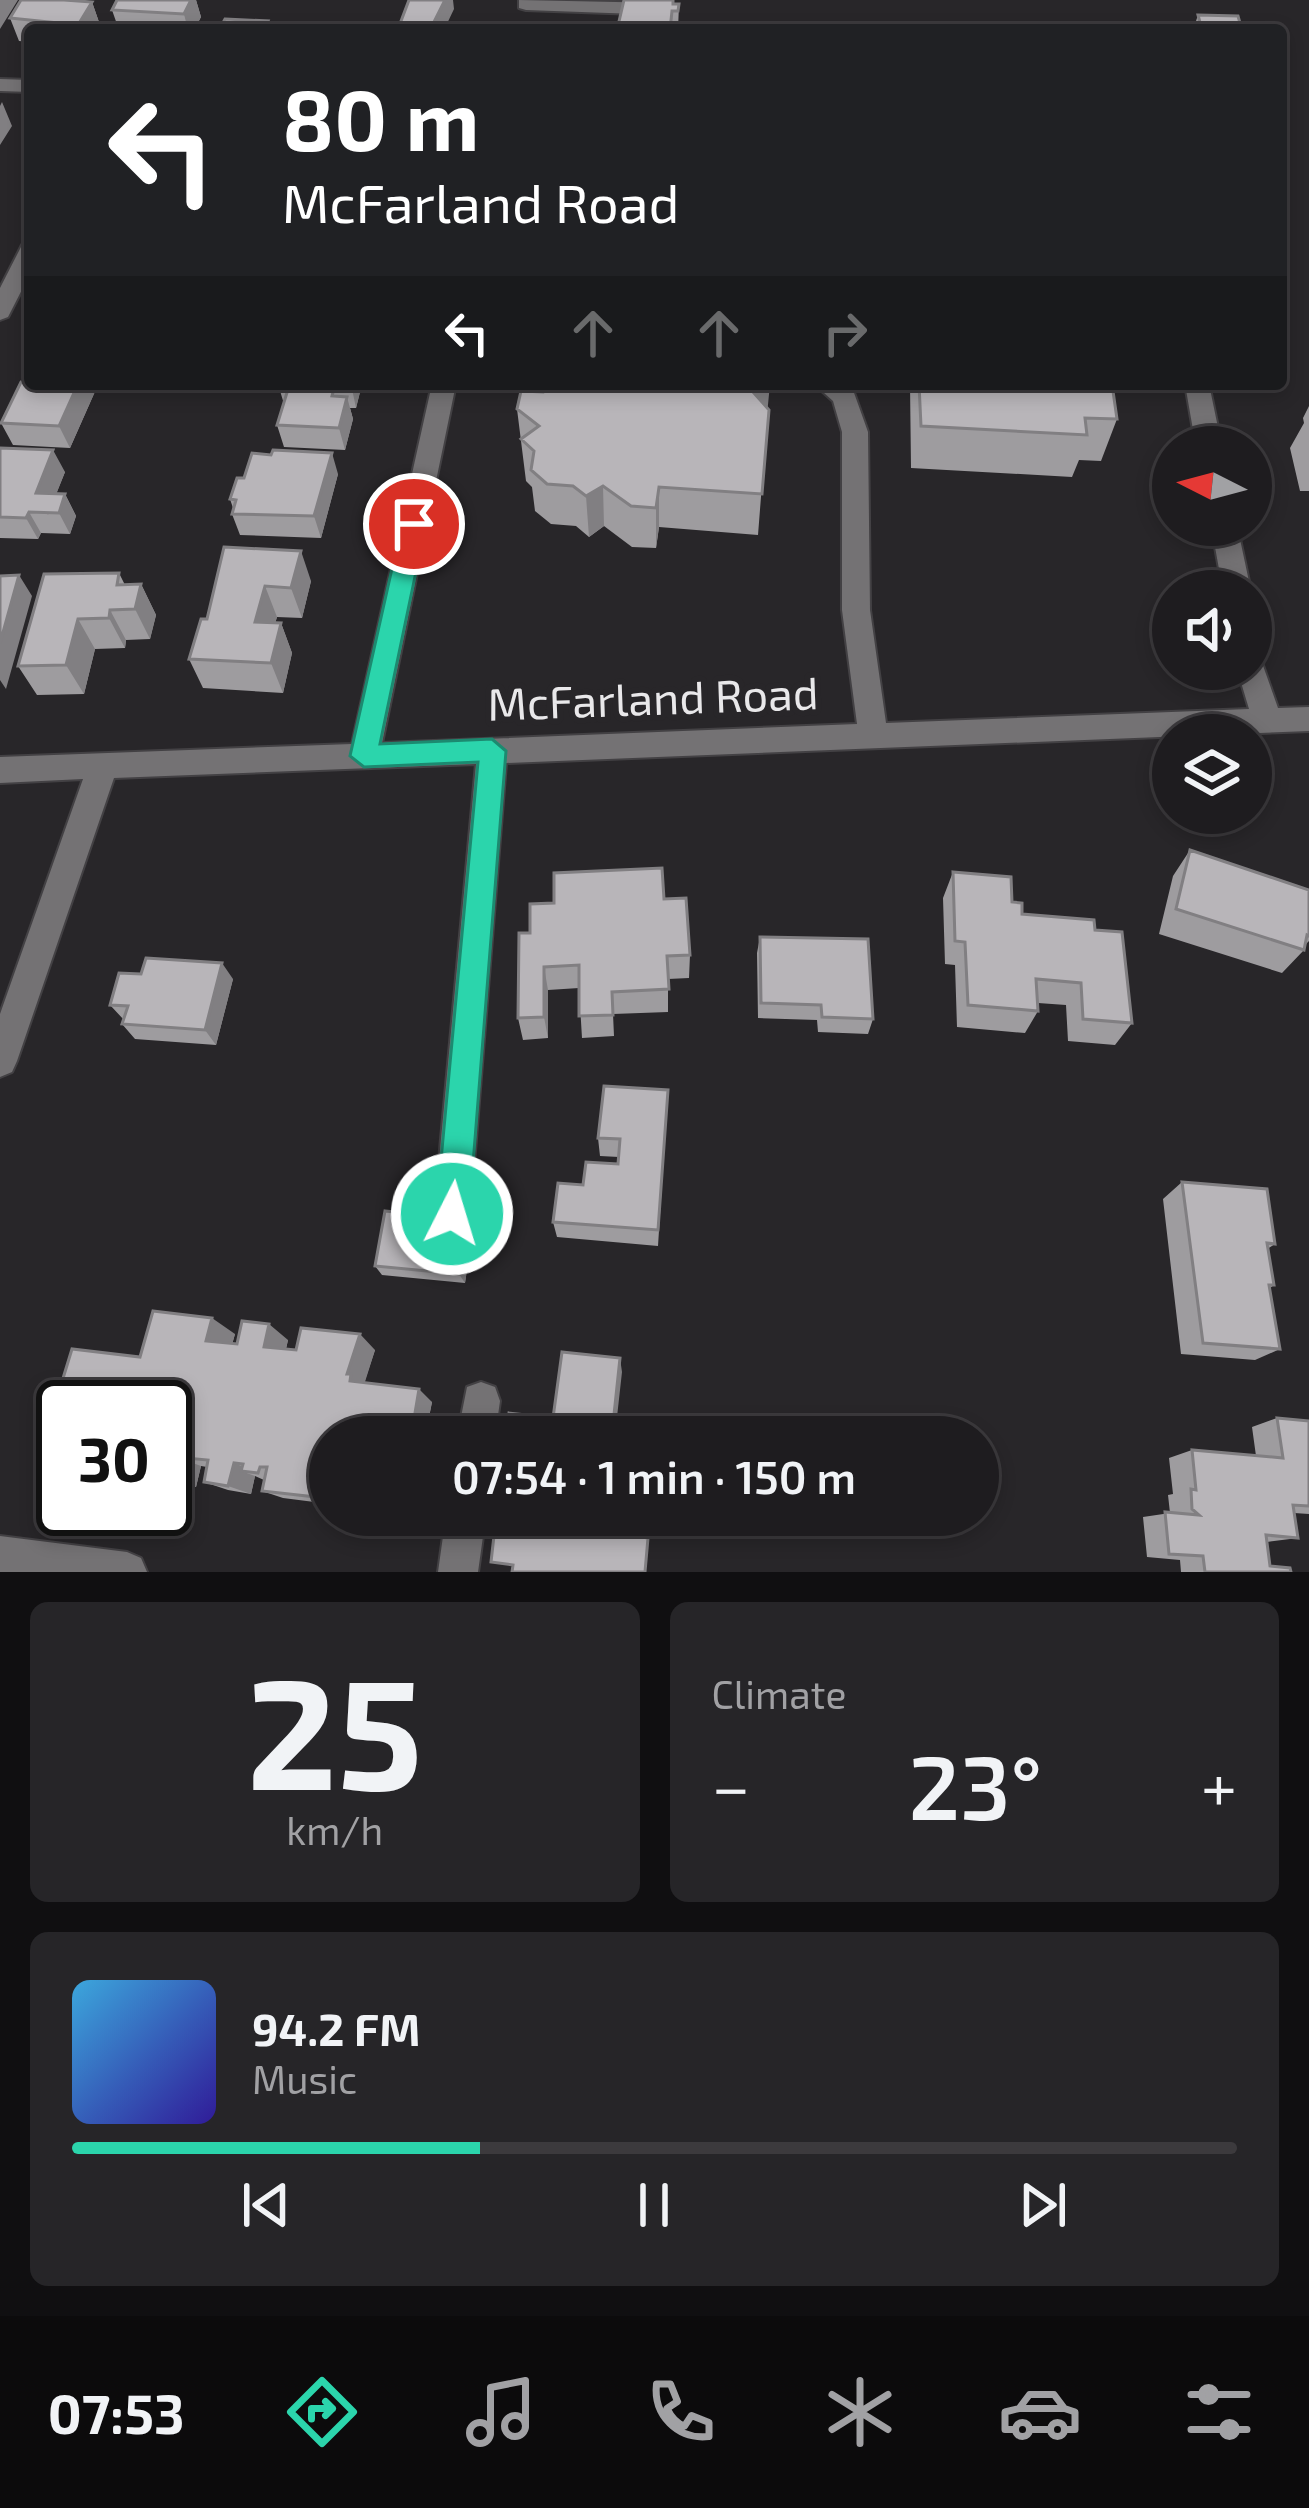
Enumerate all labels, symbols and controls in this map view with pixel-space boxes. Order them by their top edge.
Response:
text: 80 m [282,67,479,168]
icon: left [84,72,240,228]
text: McFarland Road [282,169,679,234]
icon: left [434,300,500,366]
icon: ahead [560,300,626,366]
icon: ahead [686,300,752,366]
icon: right [812,300,878,366]
north arrow [1152,426,1272,546]
map controls [1152,426,1272,834]
pin [363,473,465,575]
icon: arrive [381,491,447,557]
button: sound [1152,570,1272,690]
street label: McFarland Road [487,664,819,730]
button: layers [1152,714,1272,834]
position arrow [389,1151,515,1277]
speed limit sign: 30 [36,1380,192,1536]
text: 07:54 · 1 min · 150 m [452,1449,856,1503]
text: 25 [246,1634,423,1821]
text: Climate [712,1670,846,1717]
text: 23° [908,1730,1042,1838]
text: − [712,1745,750,1824]
text: + [1201,1745,1237,1824]
text: km/h [286,1806,383,1853]
text: 94.2 FM [252,2001,420,2055]
text: Music [252,2055,357,2102]
icon: previous [233,2172,299,2238]
icon: pause [621,2172,687,2238]
icon: next [1010,2172,1076,2238]
icon: directions [280,2370,364,2454]
icon: music [459,2370,543,2454]
icon: phone [639,2370,723,2454]
icon: climate [818,2370,902,2454]
icon: car [998,2370,1082,2454]
icon: filters [1177,2370,1261,2454]
text: 07:53 [48,2380,185,2445]

